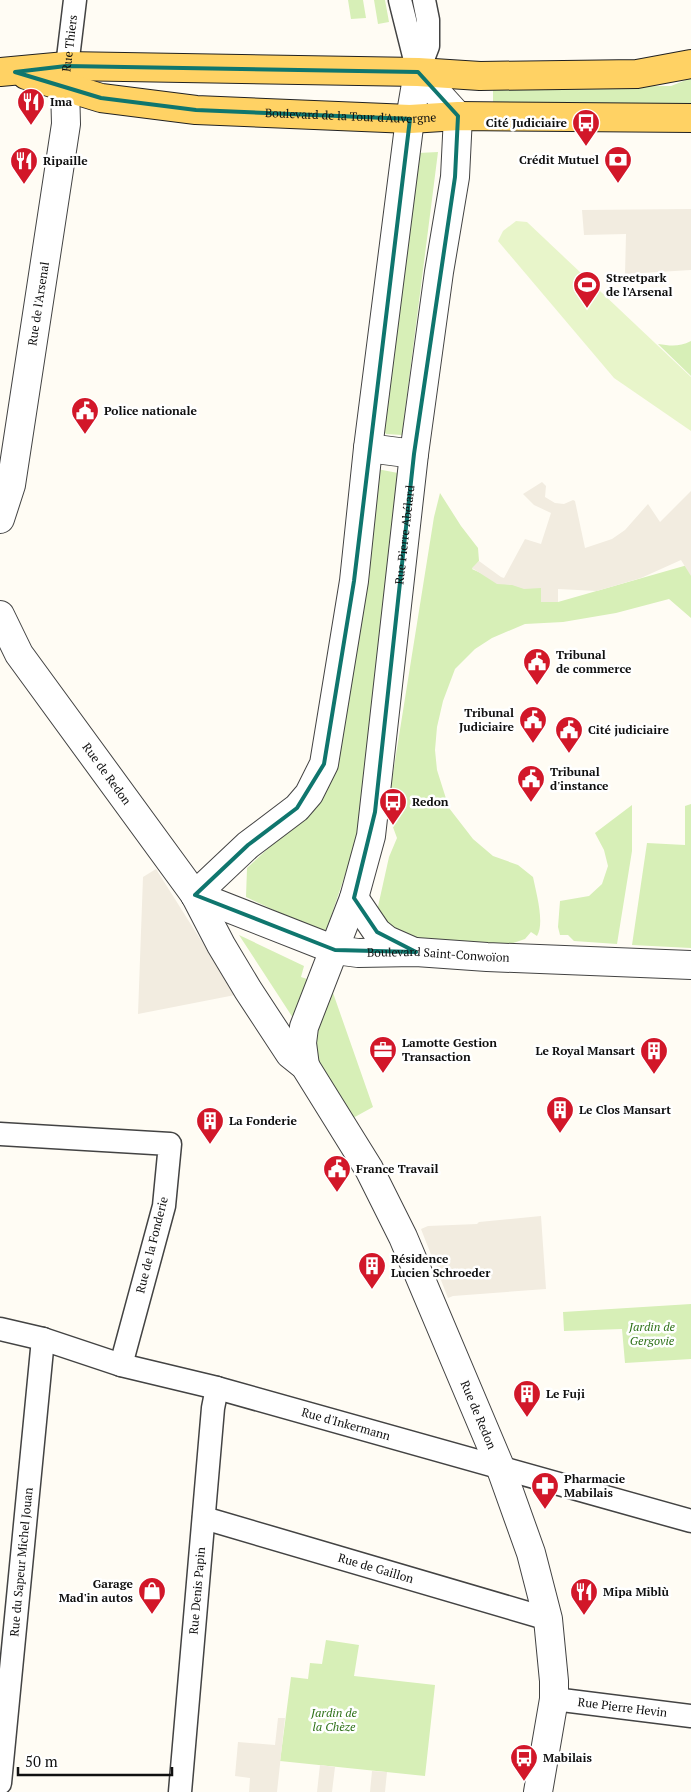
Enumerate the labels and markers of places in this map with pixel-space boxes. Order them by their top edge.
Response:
restaurant icon: Ima [16,87,46,126]
place label: Ima [50,94,73,109]
bus stop icon: Cité Judiciaire [571,108,601,147]
place label: Cité Judiciaire [486,115,568,130]
bank icon: Crédit Mutuel [603,145,633,184]
restaurant icon: Ripaille [9,146,39,185]
place label: Crédit Mutuel [519,152,599,167]
place label: Ripaille [43,153,88,168]
sports icon: Streetpark de l'Arsenal [572,270,602,309]
place label: Streetpark de l'Arsenal [606,270,672,299]
public building icon: Police nationale [70,396,100,435]
place label: Police nationale [104,403,197,418]
public building icon: Tribunal de commerce [522,647,552,686]
place label: Tribunal de commerce [556,647,632,676]
place label: Tribunal Judiciaire [459,705,515,734]
public building icon: Tribunal Judiciaire [518,705,548,744]
public building icon: Cité judiciaire [554,715,584,754]
place label: Cité judiciaire [588,722,669,737]
public building icon: Tribunal d'instance [516,764,546,803]
place label: Tribunal d'instance [550,764,609,793]
bus stop icon: Redon [378,787,408,826]
place label: Redon [412,794,449,809]
office icon: Lamotte Gestion Transaction [368,1035,398,1074]
place label: Lamotte Gestion Transaction [402,1035,497,1064]
building icon: Le Royal Mansart [639,1036,669,1075]
place label: Le Royal Mansart [535,1043,635,1058]
building icon: Le Clos Mansart [545,1095,575,1134]
place label: Le Clos Mansart [579,1102,671,1117]
building icon: La Fonderie [195,1106,225,1145]
place label: La Fonderie [229,1113,297,1128]
public building icon: France Travail [322,1154,352,1193]
place label: France Travail [356,1161,438,1176]
building icon: Résidence Lucien Schroeder [357,1251,387,1290]
place label: Résidence Lucien Schroeder [391,1251,491,1280]
building icon: Le Fuji [512,1379,542,1418]
place label: Le Fuji [546,1386,585,1401]
pharmacy icon: Pharmacie Mabilais [530,1471,560,1510]
place label: Pharmacie Mabilais [564,1471,626,1500]
place label: Garage Mad'in autos [59,1576,134,1605]
shop icon: Garage Mad'in autos [137,1576,167,1615]
restaurant icon: Mipa Miblù [569,1577,599,1616]
place label: Mipa Miblù [603,1584,670,1599]
bus stop icon: Mabilais [509,1743,539,1782]
place label: Mabilais [543,1750,593,1765]

